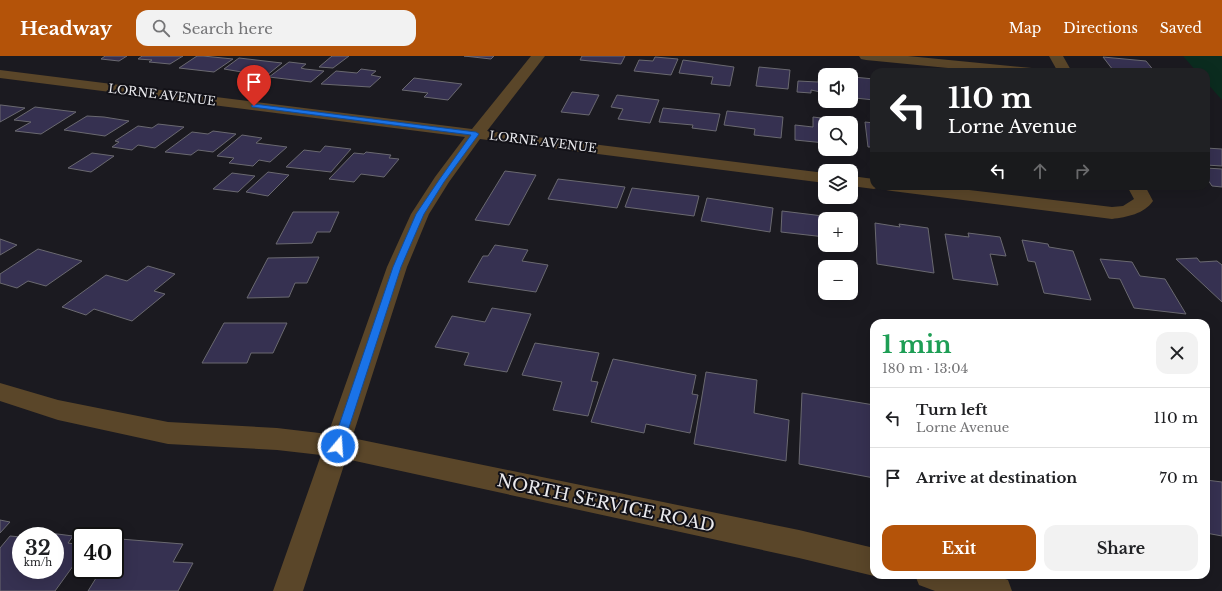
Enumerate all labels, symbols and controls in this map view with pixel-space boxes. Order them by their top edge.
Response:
search box [136,10,416,46]
text: Headway [20,17,112,40]
icon: search [150,17,172,39]
text: Search here [182,19,273,38]
text: Map [1009,19,1041,37]
text: Directions [1063,19,1138,37]
text: Saved [1160,19,1202,37]
pin [237,65,271,106]
map controls [818,68,858,300]
button: sound [818,68,858,108]
icon: arrive [243,71,265,93]
street label: LORNE AVENUE [107,80,217,109]
text: 110 m [948,81,1032,116]
icon: left [882,84,934,136]
button: search [818,116,858,156]
text: Lorne Avenue [948,116,1077,138]
street label: LORNE AVENUE [488,127,598,156]
icon: left [987,160,1009,182]
icon: ahead [1029,160,1051,182]
icon: right [1071,160,1093,182]
button: layers [818,164,858,204]
button: + [818,212,858,252]
button: − [818,260,858,300]
text: 1 min [882,330,952,359]
button: close [1156,332,1198,374]
text: 180 m · 13:04 [882,360,968,377]
text: Turn left [916,400,987,419]
icon: left [882,407,904,429]
text: 110 m [1154,408,1198,427]
text: Lorne Avenue [916,419,1009,436]
position arrow [317,425,359,467]
icon: arrive [882,467,904,489]
text: Arrive at destination [916,468,1077,487]
text: 70 m [1159,468,1198,487]
street label: NORTH SERVICE ROAD [495,470,717,537]
button: Exit [882,525,1036,571]
button: Share [1044,525,1198,571]
speed limit sign: 40 [72,527,124,579]
text: 32 [25,536,51,560]
text: km/h [24,556,52,569]

